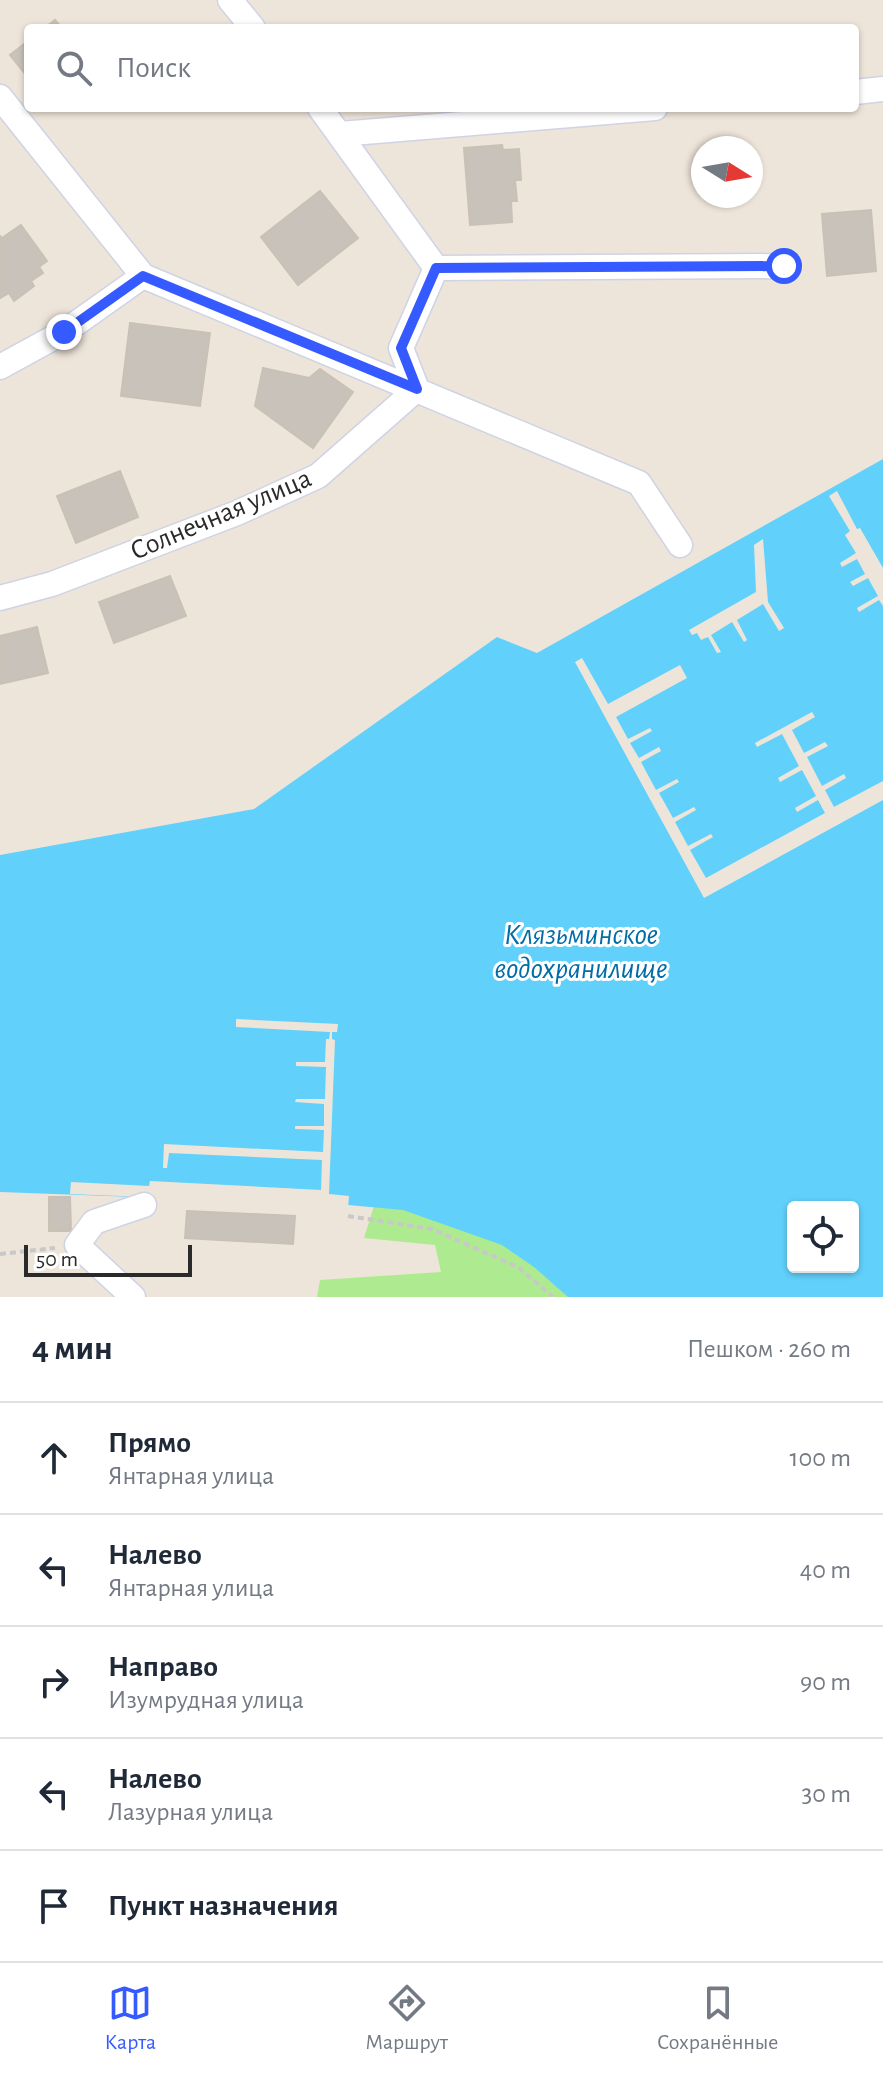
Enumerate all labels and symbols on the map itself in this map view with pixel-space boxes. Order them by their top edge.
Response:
north arrow [691,136,763,208]
route start [766,248,802,284]
route end [46,314,82,350]
street label: Солнечная улица [126,464,316,566]
water label: Клязьминское водохранилище [495,920,667,984]
scale bar [24,1241,192,1277]

